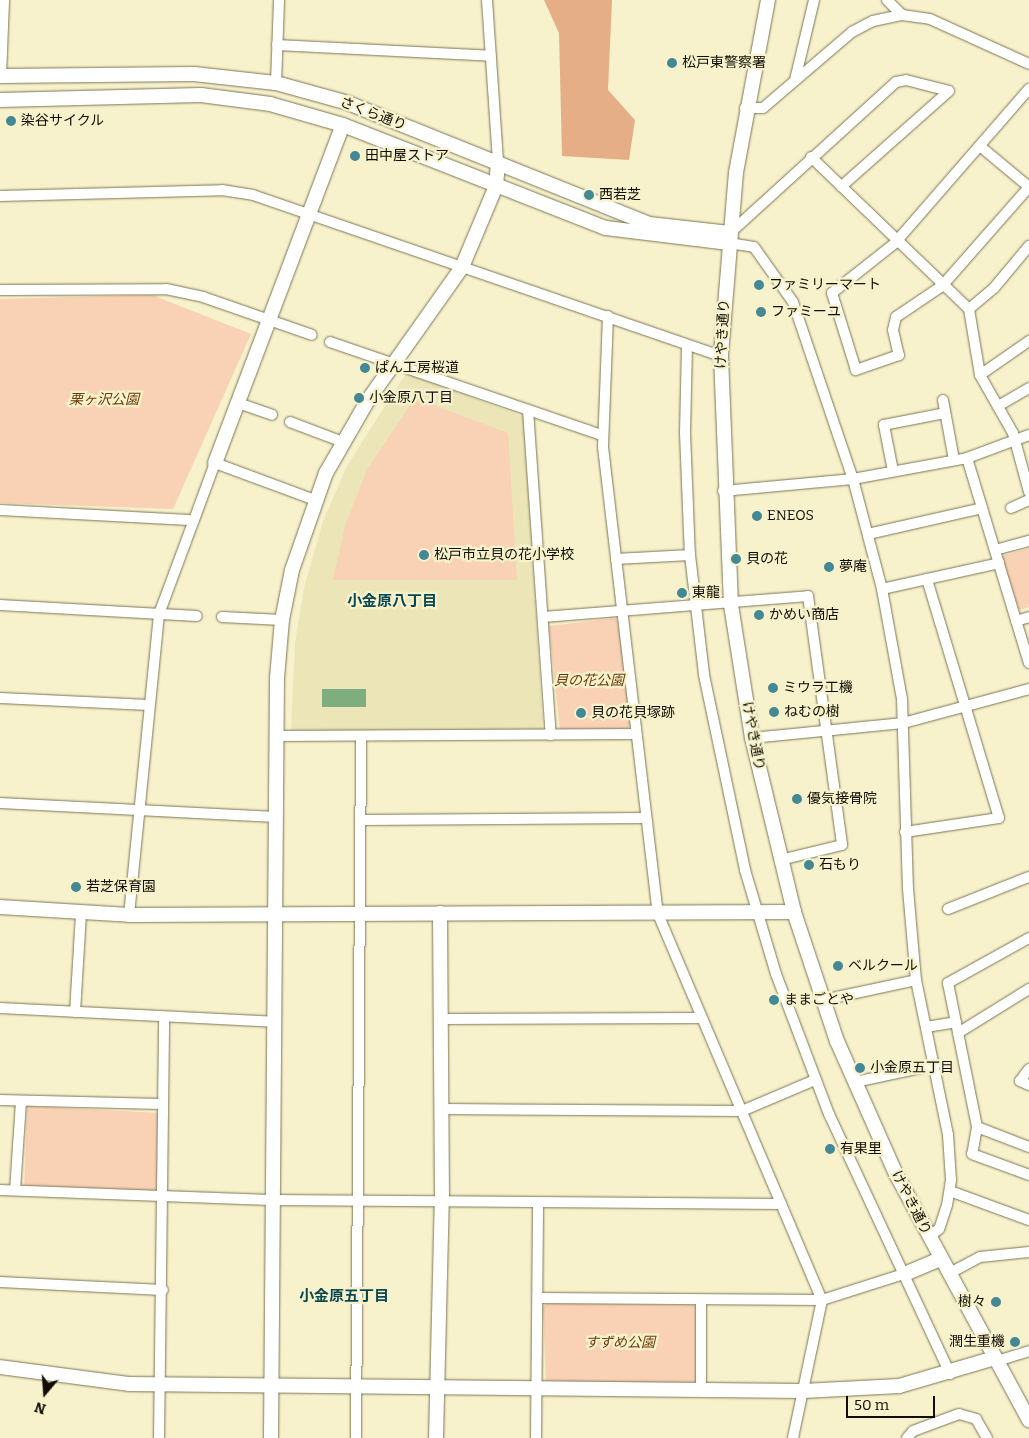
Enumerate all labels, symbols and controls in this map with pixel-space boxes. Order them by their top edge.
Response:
place label: 松戸東警察署 [682,55,766,71]
marker: 松戸東警察署 [666,57,678,69]
street label: さくら通り [337,94,409,134]
place label: 染谷サイクル [21,113,105,129]
marker: 染谷サイクル [5,115,17,127]
place label: 田中屋ストア [365,148,449,164]
marker: 田中屋ストア [349,150,361,162]
place label: 西若芝 [599,187,641,203]
marker: 西若芝 [583,189,595,201]
place label: ファミリーマート [769,277,881,293]
marker: ファミリーマート [753,279,765,291]
street label: けやき通り [713,299,733,369]
place label: ファミーユ [771,304,841,320]
marker: ファミーユ [755,306,767,318]
place label: ぱん工房桜道 [375,360,459,376]
marker: ぱん工房桜道 [359,362,371,374]
place label: 小金原八丁目 [369,390,453,406]
park label: 栗ヶ沢公園 [69,392,139,408]
marker: 小金原八丁目 [353,392,365,404]
place label: ENEOS [767,508,814,524]
marker: ENEOS [751,510,763,522]
place label: 松戸市立貝の花小学校 [434,547,574,563]
marker: 松戸市立貝の花小学校 [418,549,430,561]
place label: 貝の花 [746,551,788,567]
marker: 貝の花 [730,553,742,565]
place label: 夢庵 [839,559,867,575]
marker: 夢庵 [823,561,835,573]
place label: 東龍 [692,585,720,601]
marker: 東龍 [676,587,688,599]
district label: 小金原八丁目 [347,593,437,611]
place label: かめい商店 [769,607,839,623]
marker: かめい商店 [753,609,765,621]
park label: 貝の花公園 [554,673,624,689]
place label: ミウラ工機 [783,680,853,696]
marker: ミウラ工機 [767,682,779,694]
street label: けやき通り [738,700,768,772]
place label: ねむの樹 [784,704,840,720]
place label: 貝の花貝塚跡 [591,705,675,721]
marker: ねむの樹 [768,706,780,718]
marker: 貝の花貝塚跡 [575,707,587,719]
place label: 優気接骨院 [807,791,877,807]
marker: 優気接骨院 [791,793,803,805]
place label: 石もり [819,857,861,873]
marker: 石もり [803,859,815,871]
place label: 若芝保育園 [86,879,156,895]
marker: 若芝保育園 [70,881,82,893]
place label: ベルクール [848,958,918,974]
marker: ベルクール [832,960,844,972]
place label: ままごとや [784,992,854,1008]
marker: ままごとや [768,994,780,1006]
place label: 小金原五丁目 [870,1060,954,1076]
marker: 小金原五丁目 [854,1062,866,1074]
place label: 有果里 [840,1141,882,1157]
marker: 有果里 [824,1143,836,1155]
street label: けやき通り [888,1168,934,1238]
district label: 小金原五丁目 [299,1288,389,1306]
place label: 樹々 [958,1294,986,1310]
marker: 樹々 [990,1296,1002,1308]
place label: 潤生重機 [949,1334,1005,1350]
park label: すずめ公園 [585,1335,655,1351]
marker: 潤生重機 [1009,1336,1021,1348]
north arrow [20,1368,70,1418]
scale bar [849,1386,938,1418]
text: 50 m [854,1396,889,1414]
text: N [32,1398,48,1417]

